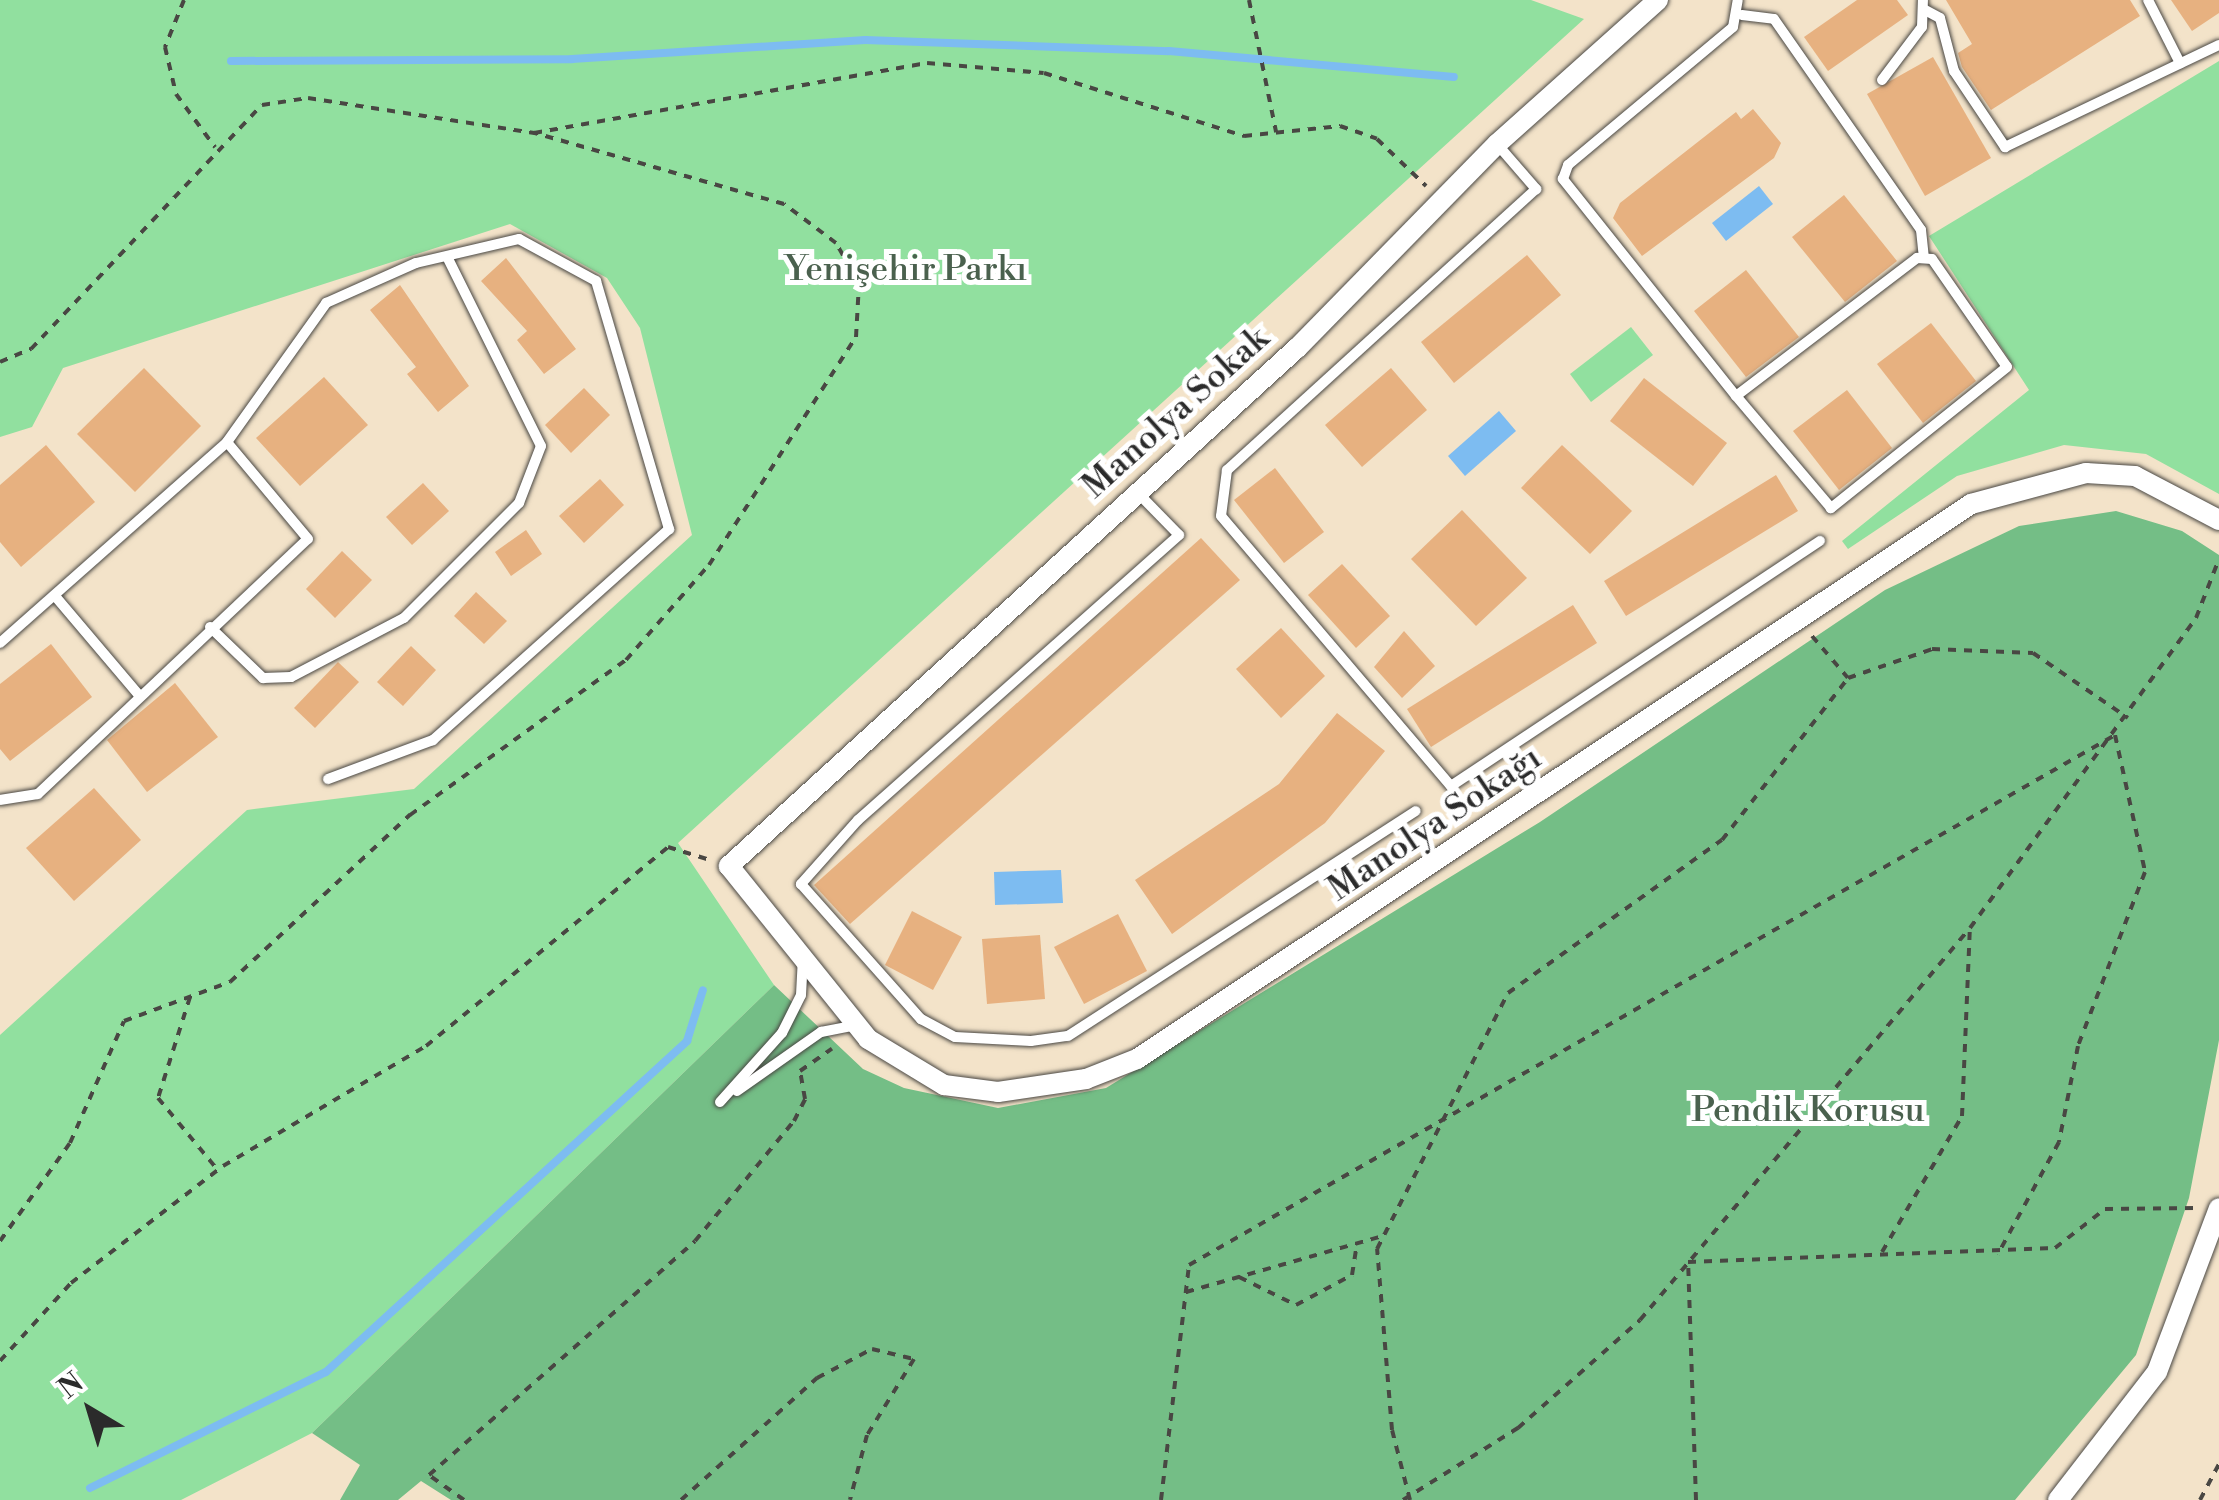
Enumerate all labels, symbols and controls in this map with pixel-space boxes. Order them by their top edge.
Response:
park label: Yenişehir Parkı [785,249,1027,291]
street label: Manolya Sokak [1074,318,1278,508]
street label: Manolya Sokağı [1320,737,1550,911]
park label: Pendik Korusu [1691,1090,1925,1132]
north arrow [40,1360,140,1460]
text: N [52,1365,91,1407]

